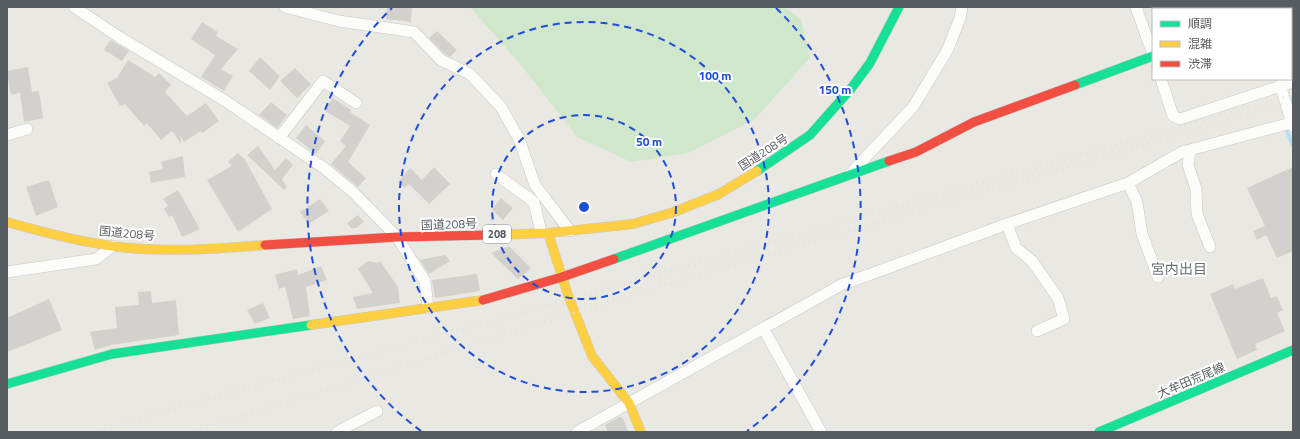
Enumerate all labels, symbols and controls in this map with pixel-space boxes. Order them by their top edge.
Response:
legend [1152,8,1292,80]
text: 順調 [1188,14,1212,33]
text: 混雑 [1188,34,1212,53]
text: 渋滞 [1188,54,1212,73]
text: 100 m [699,66,731,85]
text: 150 m [819,80,851,99]
street label: 国道208号 [734,129,792,175]
text: 50 m [636,132,662,151]
centre of rings [577,200,591,214]
street label: 国道208号 [421,214,477,234]
street label: 国道208号 [98,221,156,245]
road number: 208 [483,225,511,243]
district label: 宮内出目 [1151,258,1207,279]
street label: 大牟田荒尾線 [1154,357,1228,403]

